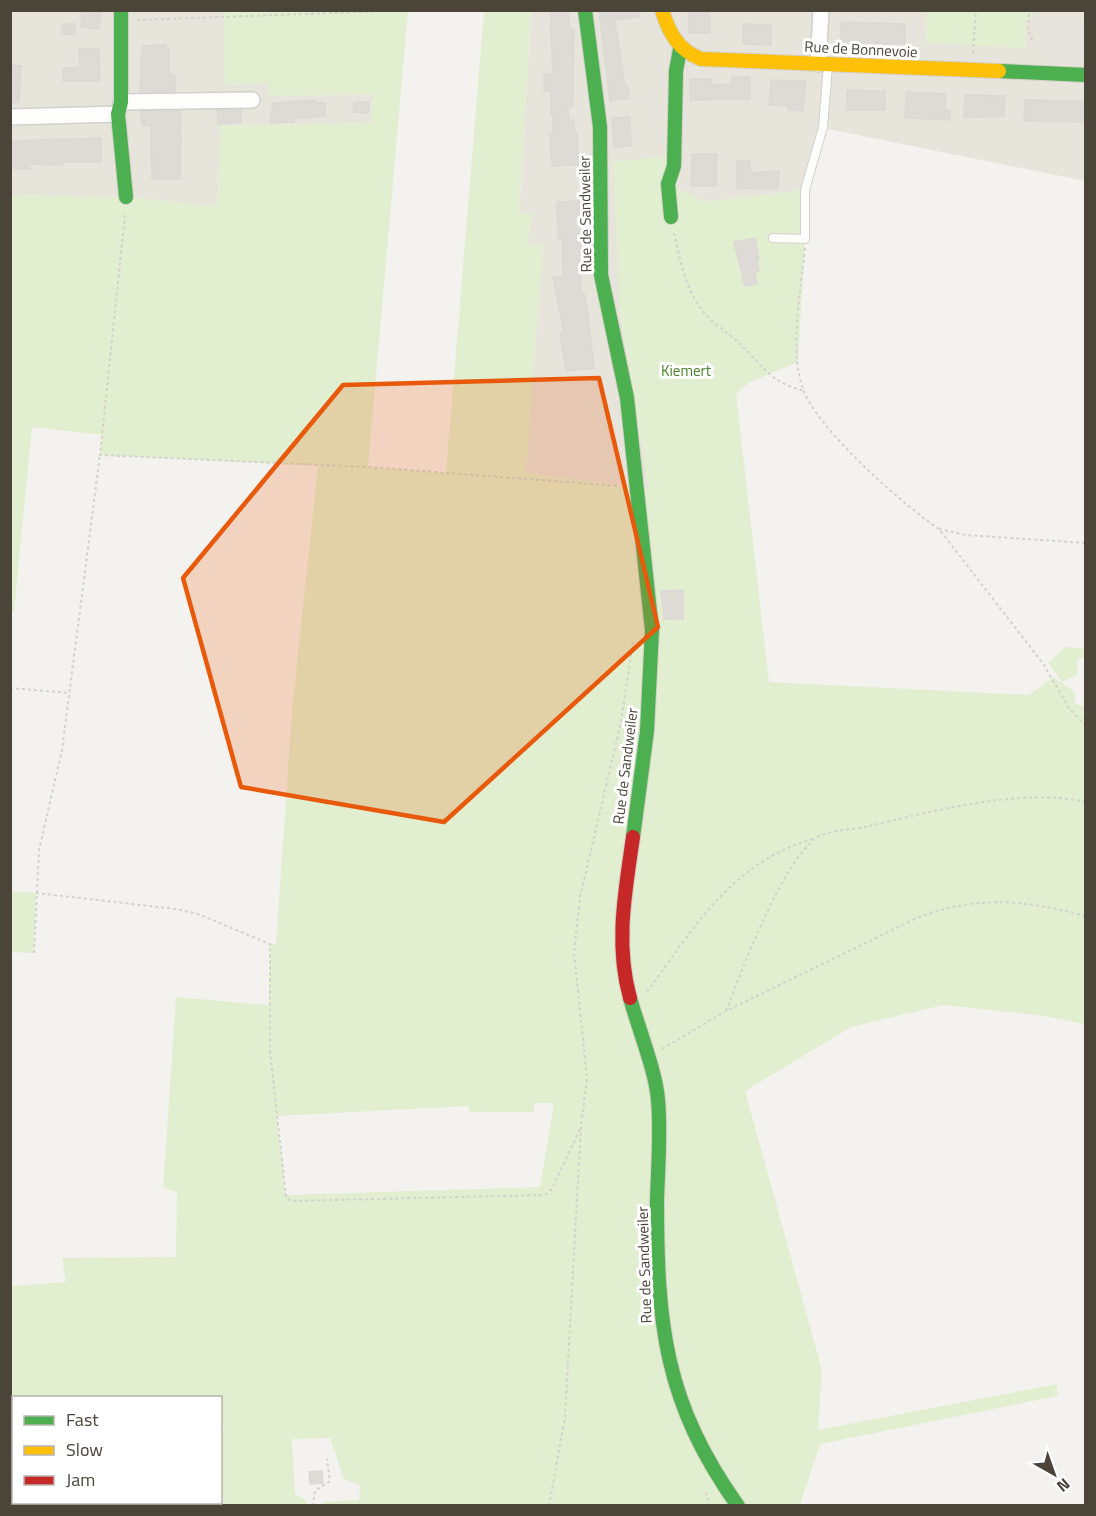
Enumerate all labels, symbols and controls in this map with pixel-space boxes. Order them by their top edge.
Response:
street label: Rue de Bonnevoie [804,35,918,63]
street label: Rue de Sandweiler [572,155,598,273]
park label: Kiemert [661,359,712,382]
street label: Rue de Sandweiler [606,707,644,825]
street label: Rue de Sandweiler [630,1206,658,1324]
legend [12,1396,222,1504]
text: Fast [66,1406,99,1433]
text: Slow [66,1436,103,1463]
north arrow [1024,1444,1084,1504]
text: Jam [66,1466,95,1493]
text: N [1052,1473,1076,1498]

